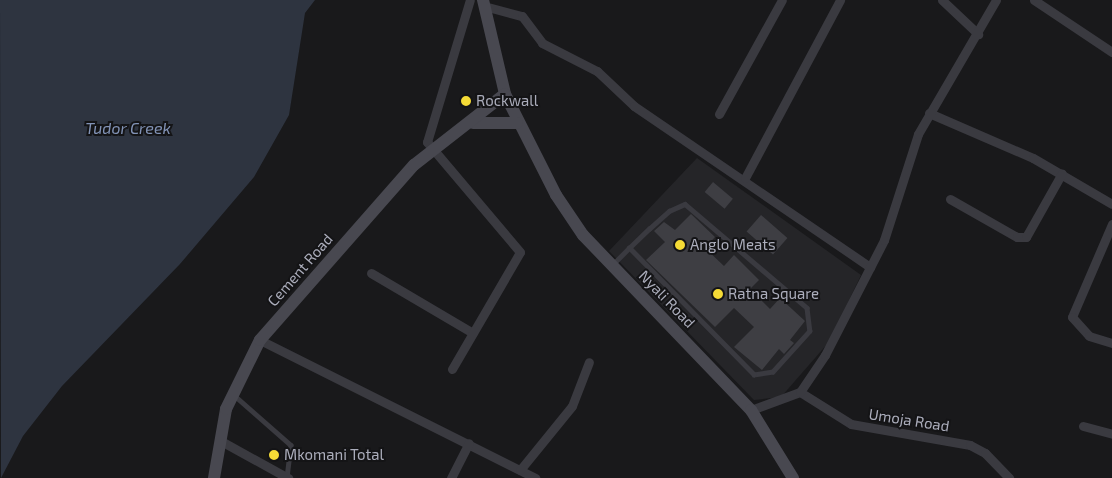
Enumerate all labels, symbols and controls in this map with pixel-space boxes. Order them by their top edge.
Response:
place label: Rockwall [476,92,538,110]
marker: Rockwall [460,95,472,107]
water label: Tudor Creek [85,118,171,138]
street label: Cement Road [264,230,336,310]
place label: Anglo Meats [690,236,776,254]
marker: Anglo Meats [674,239,686,251]
street label: Nyali Road [635,267,699,331]
place label: Ratna Square [728,285,819,303]
marker: Ratna Square [712,288,724,300]
street label: Umoja Road [867,405,951,435]
place label: Mkomani Total [284,446,384,464]
marker: Mkomani Total [268,449,280,461]

